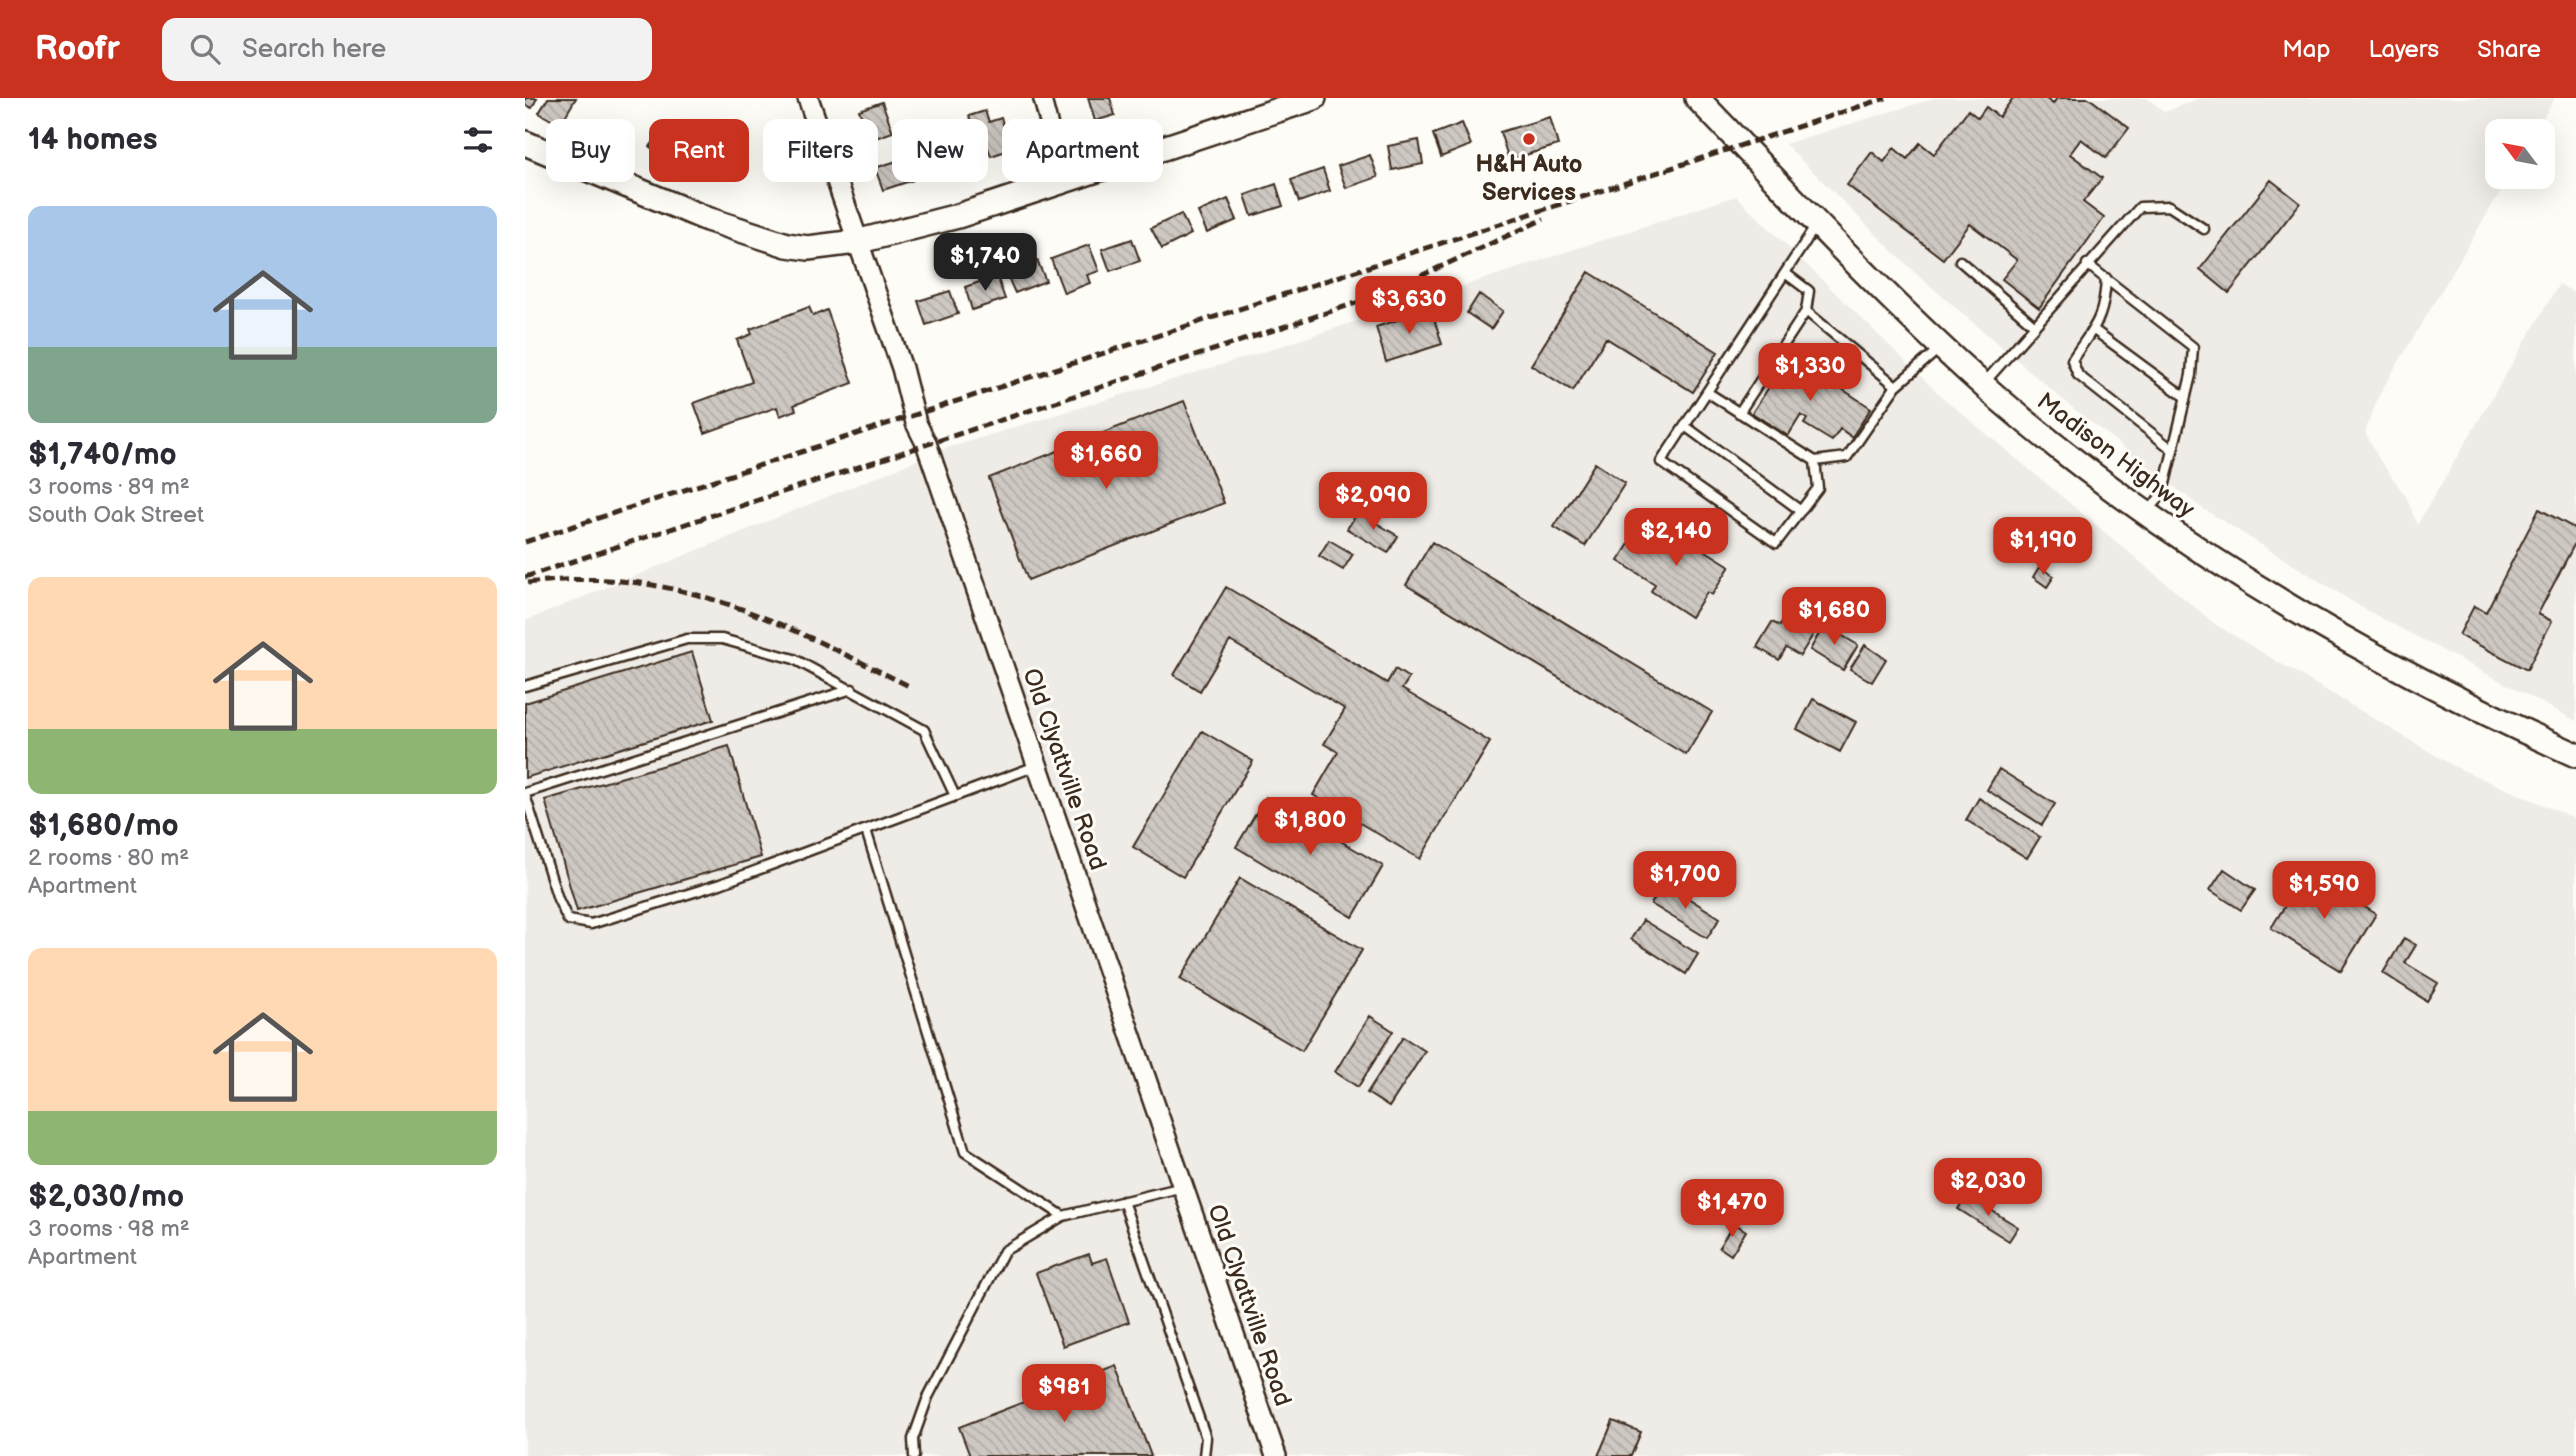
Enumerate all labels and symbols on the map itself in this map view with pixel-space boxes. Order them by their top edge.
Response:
north arrow [2485,119,2555,189]
marker: H&H Auto Services [1521,131,1537,147]
place label: H&H Auto Services [1475,150,1583,207]
pin: $1,740 [928,234,1042,293]
pin: $3,630 [1352,276,1466,336]
pin: $1,330 [1753,344,1867,403]
street label: Madison Highway [2031,387,2200,524]
pin: $1,660 [1049,432,1163,491]
pin: $2,090 [1316,472,1430,532]
pin: $2,140 [1619,508,1733,568]
pin: $1,190 [1986,518,2100,577]
pin: $1,680 [1777,588,1891,647]
street label: Old Clyattville Road [1016,665,1113,874]
pin: $1,800 [1253,798,1367,857]
pin: $1,700 [1628,852,1742,911]
pin: $1,590 [2267,862,2381,921]
pin: $2,030 [1931,1158,2045,1218]
pin: $1,470 [1675,1180,1789,1239]
street label: Old Clyattville Road [1201,1201,1298,1410]
pin: $981 [1023,1364,1105,1424]

